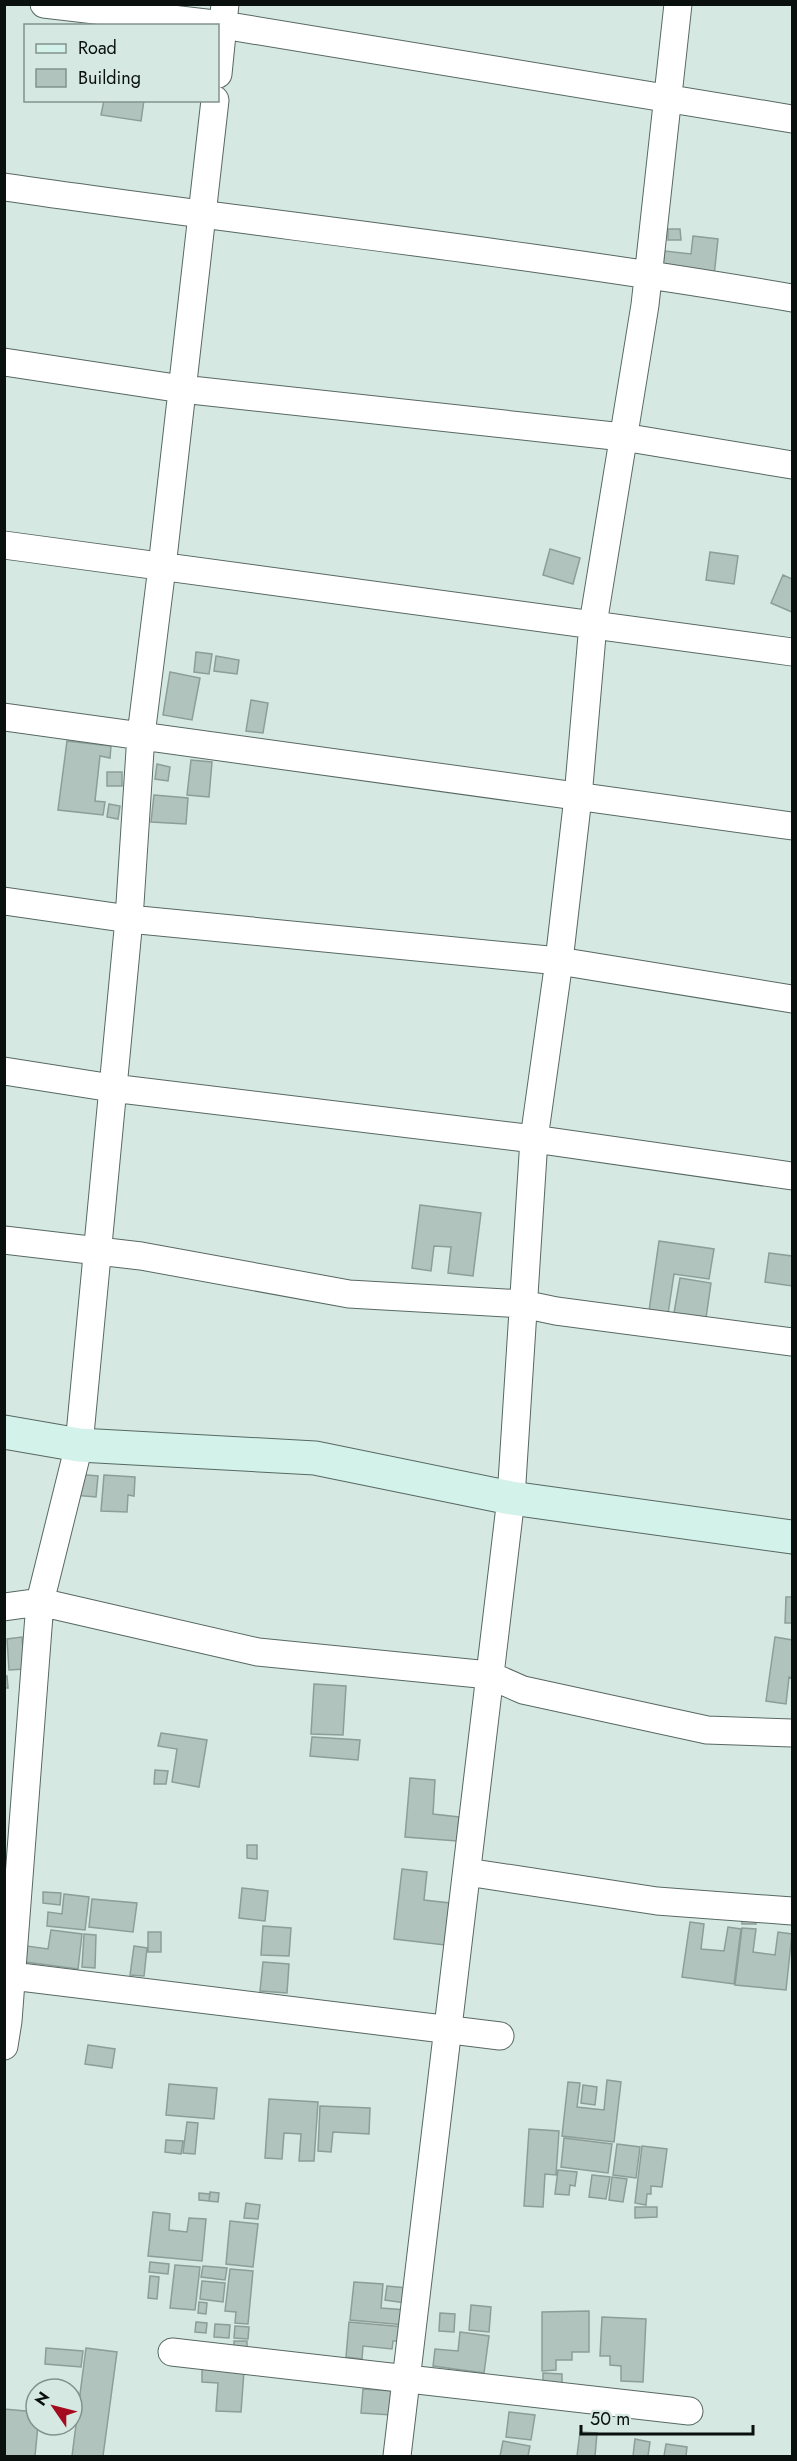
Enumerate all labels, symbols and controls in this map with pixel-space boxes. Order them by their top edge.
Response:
legend [24,24,219,102]
text: Road [78,35,117,61]
text: Building [78,65,141,91]
north arrow [24,2377,84,2437]
text: N [29,2387,55,2410]
scale bar [581,2398,754,2436]
text: 50 m [590,2406,630,2432]

